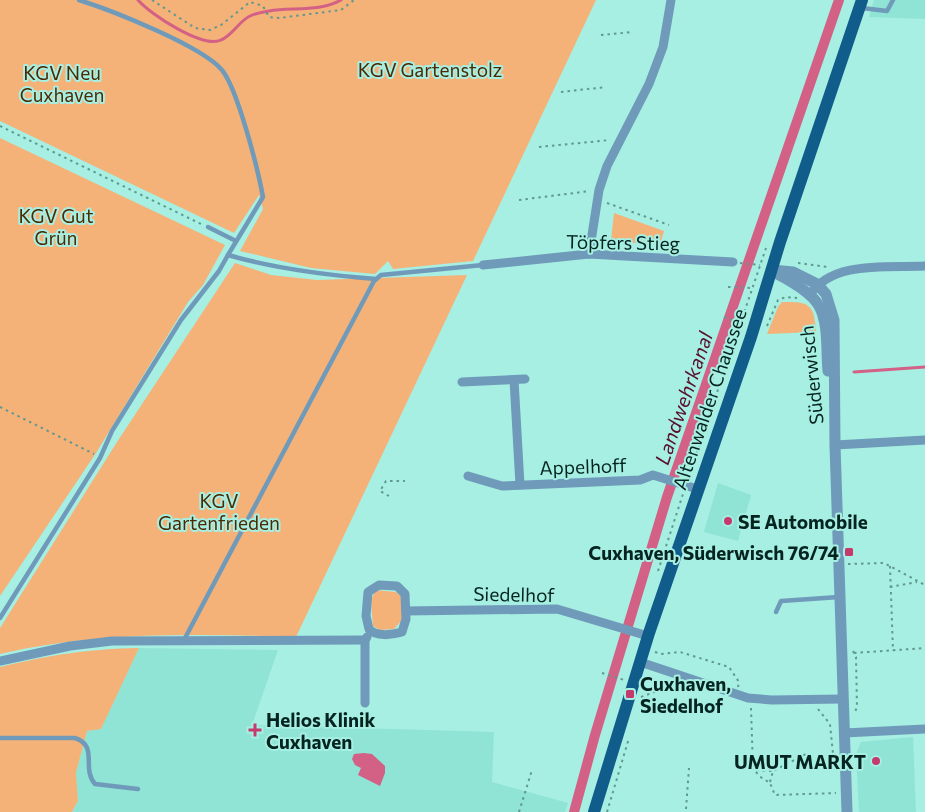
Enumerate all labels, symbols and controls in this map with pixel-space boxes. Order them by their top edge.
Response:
park label: KGV Gartenstolz [358,58,502,81]
park label: KGV Neu Cuxhaven [20,61,104,106]
park label: KGV Gut Grün [19,204,94,249]
street label: Töpfers Stieg [566,230,680,254]
street label: Altenwalder Chaussee [667,305,751,493]
street label: Süderwisch [794,324,828,426]
water label: Landwehrkanal [649,328,717,468]
street label: Appelhoff [539,453,627,479]
park label: KGV Gartenfrieden [158,489,280,534]
place label: SE Automobile [738,510,868,533]
marker: SE Automobile [722,515,734,527]
place label: Cuxhaven, Süderwisch 76/74 [588,541,839,564]
marker: Cuxhaven, Süderwisch 76/74 [843,546,855,558]
street label: Siedelhof [473,582,555,606]
place label: Cuxhaven, Siedelhof [640,672,731,717]
marker: Cuxhaven, Siedelhof [624,688,636,700]
place label: Helios Klinik Cuxhaven [266,708,375,753]
marker: Helios Klinik Cuxhaven [248,723,262,737]
place label: UMUT MARKT [734,750,866,773]
marker: UMUT MARKT [870,755,882,767]

